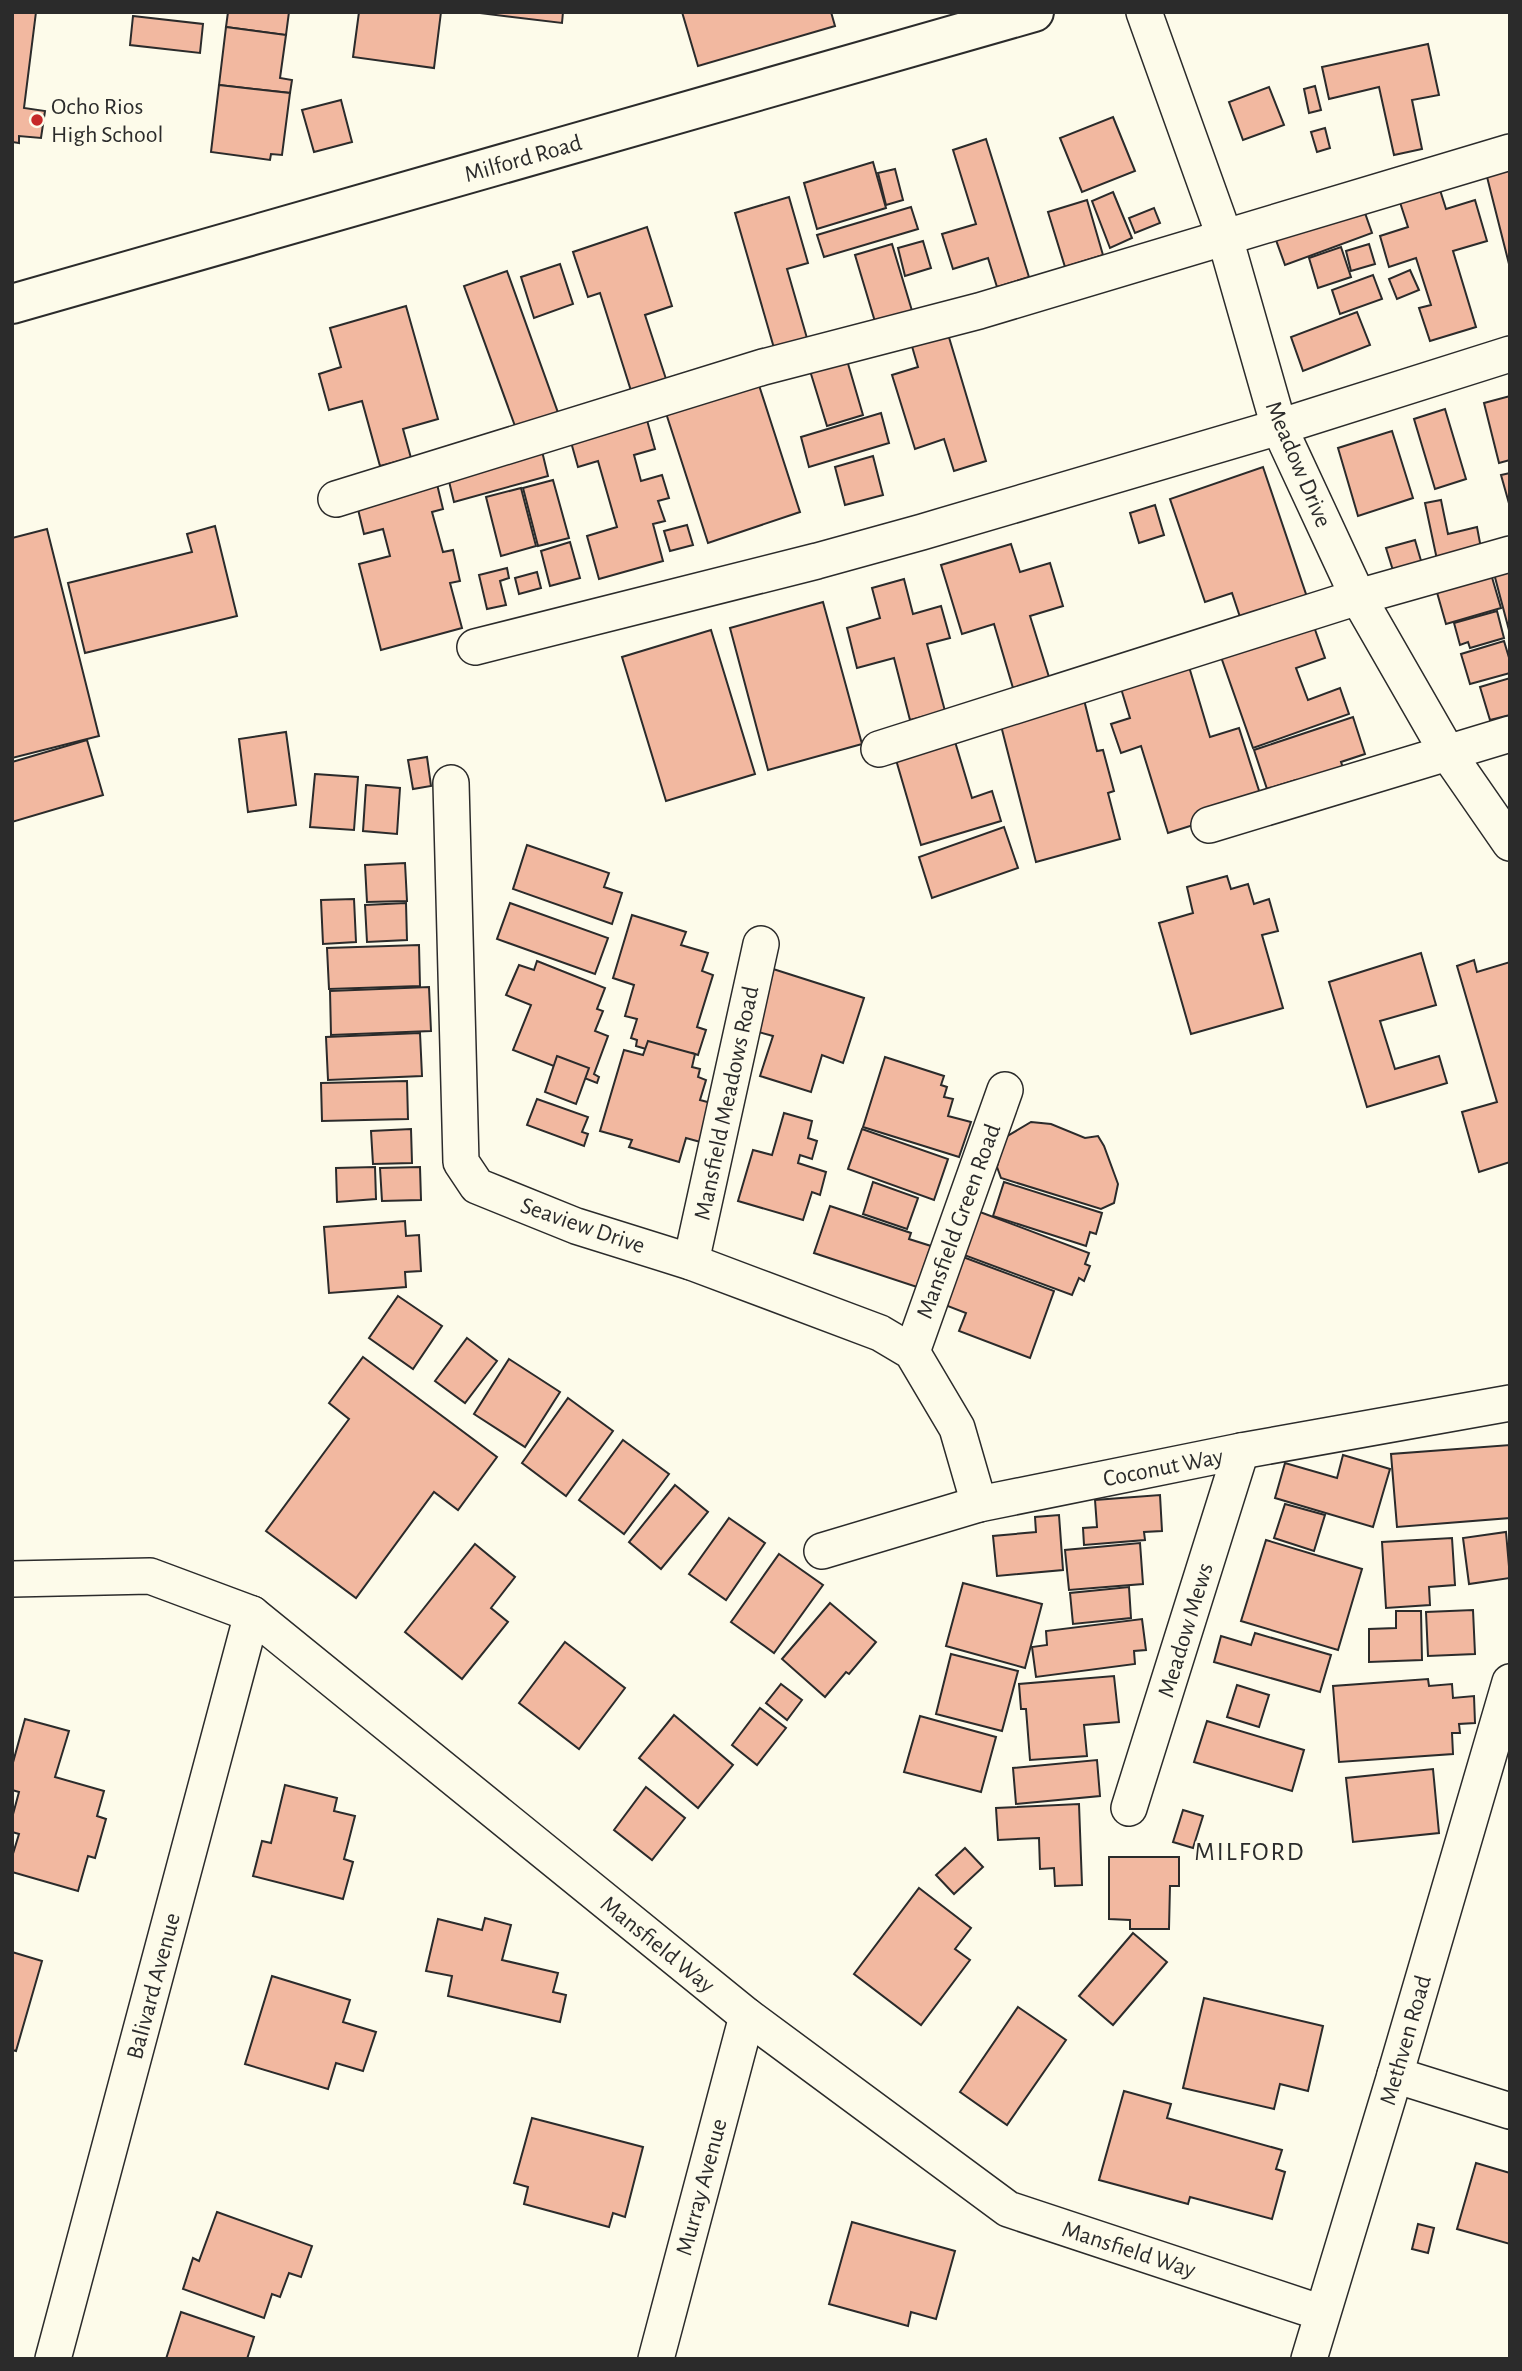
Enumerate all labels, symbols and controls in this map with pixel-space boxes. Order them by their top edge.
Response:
place label: Ocho Rios High School [51,95,163,147]
marker: Ocho Rios High School [29,112,45,128]
street label: Milford Road [462,131,585,187]
street label: Meadow Drive [1261,398,1335,531]
street label: Mansfield Meadows Road [690,984,764,1222]
street label: Mansfield Green Road [913,1121,1005,1322]
street label: Seaview Drive [517,1193,648,1258]
street label: Coconut Way [1101,1445,1225,1491]
street label: Meadow Mews [1154,1560,1218,1700]
district label: MILFORD [1194,1839,1306,1865]
street label: Mansfield Way [596,1892,719,1998]
street label: Balivard Avenue [123,1911,185,2062]
street label: Methven Road [1376,1972,1436,2108]
street label: Murray Avenue [672,2116,732,2258]
street label: Mansfield Way [1059,2217,1198,2283]

